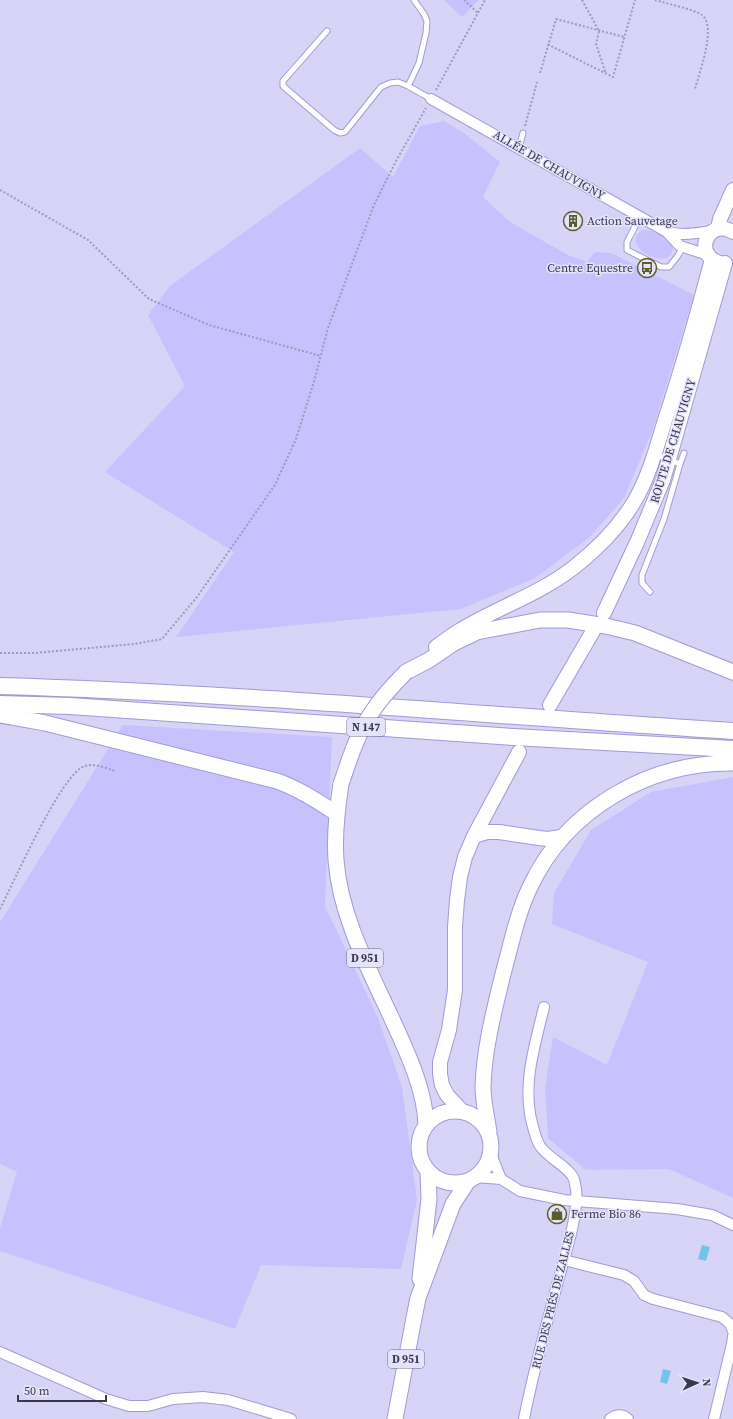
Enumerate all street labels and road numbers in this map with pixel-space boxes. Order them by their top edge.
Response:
street label: ALLÉE DE CHAUVIGNY [490,126,608,204]
street label: ROUTE DE CHAUVIGNY [646,376,700,505]
road number: N 147 [347,718,385,736]
road number: D 951 [347,949,383,967]
street label: RUE DES PRÉS DE ZALLES [528,1230,578,1370]
road number: D 951 [388,1350,424,1368]

